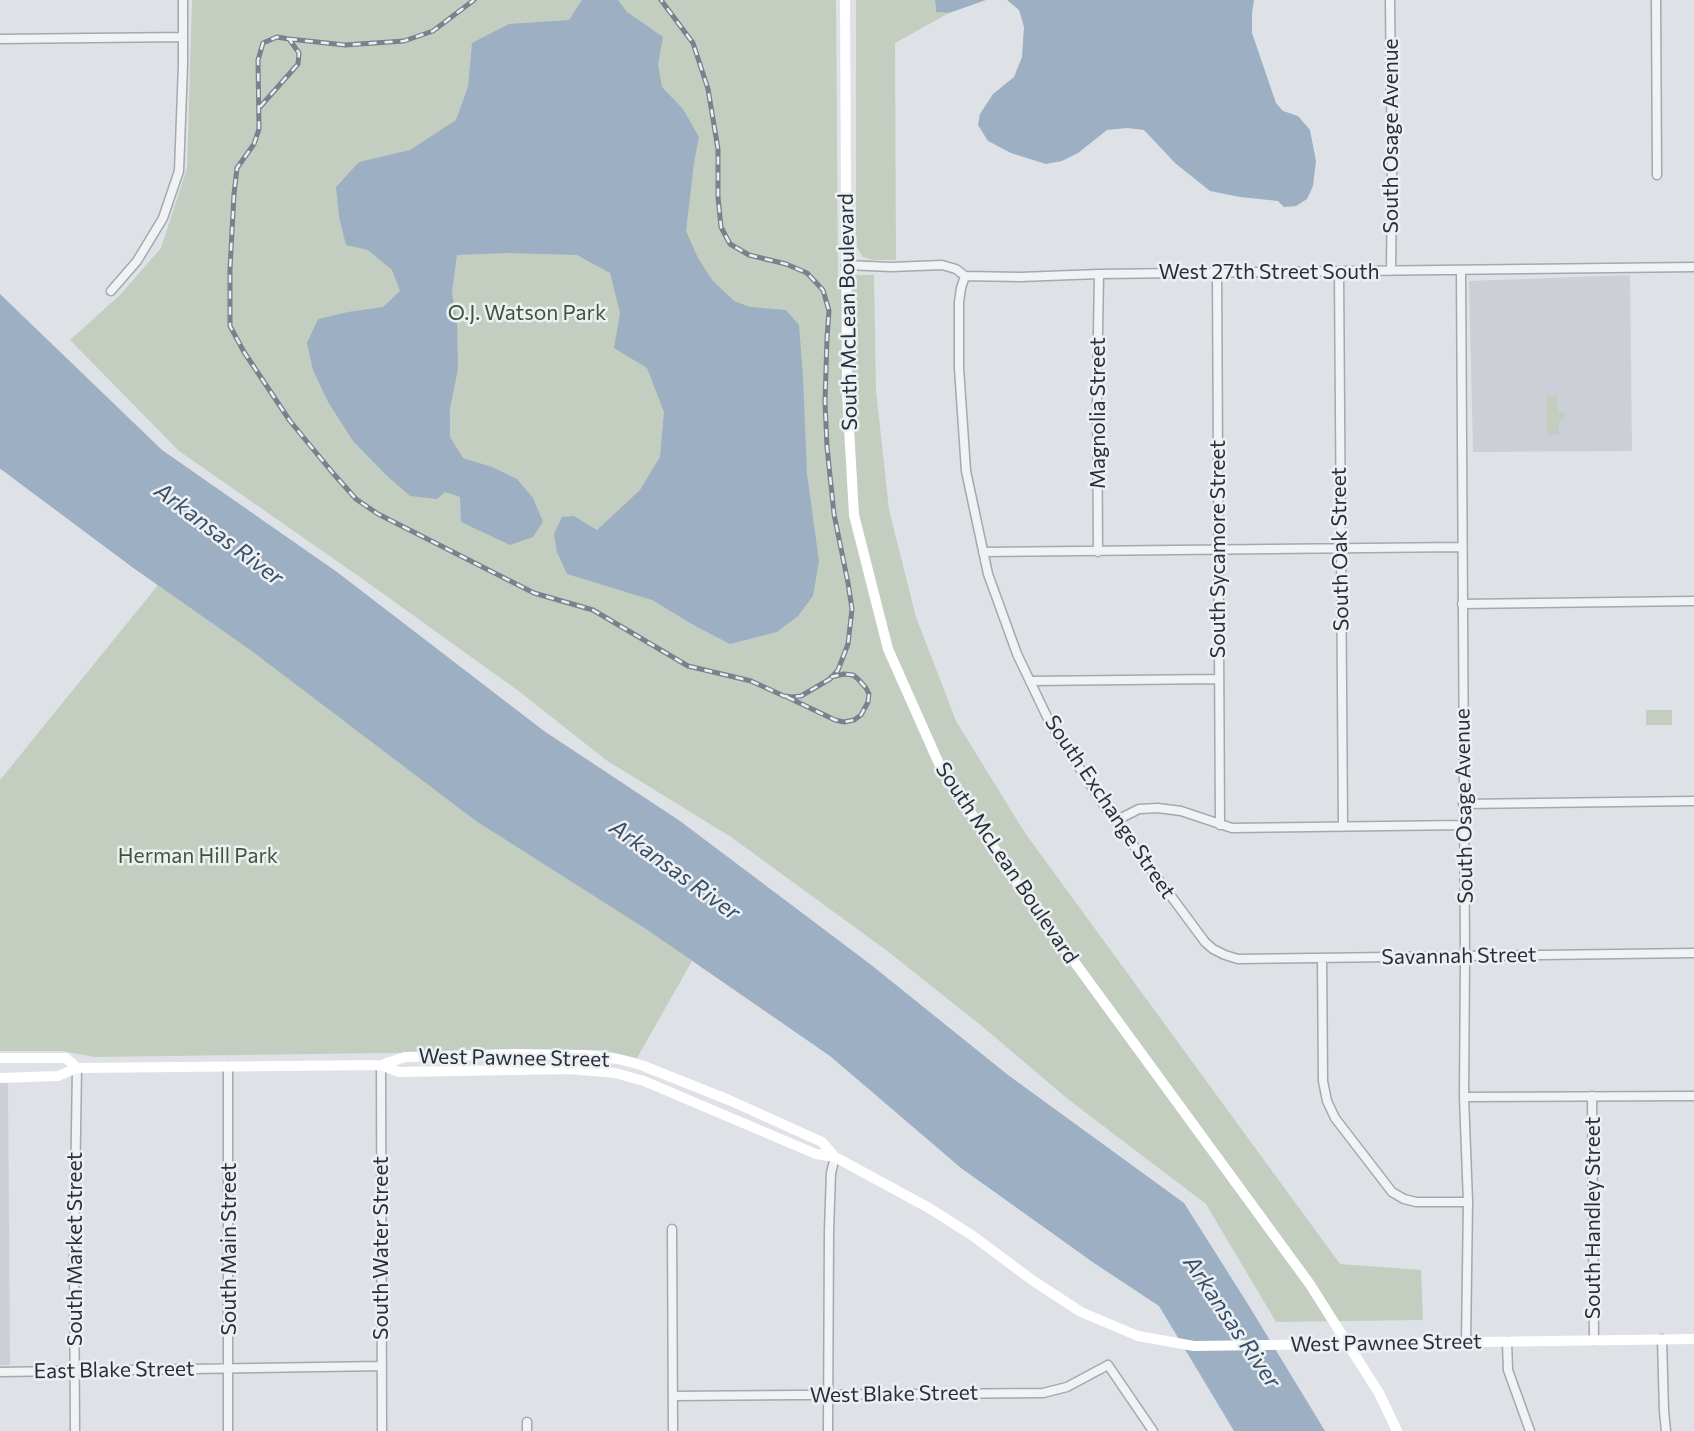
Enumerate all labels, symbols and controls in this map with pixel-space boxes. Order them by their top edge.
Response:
street label: South Osage Avenue [1378,38,1404,234]
street label: South McLean Boulevard [833,193,863,431]
street label: West 27th Street South [1158,259,1380,285]
park label: O.J. Watson Park [448,300,606,326]
street label: Magnolia Street [1085,337,1111,489]
street label: South Sycamore Street [1205,440,1231,658]
street label: South Oak Street [1326,467,1354,631]
water label: Arkansas River [149,477,289,591]
street label: South Osage Avenue [1450,708,1478,904]
street label: South Exchange Street [1039,711,1181,903]
street label: South McLean Boulevard [930,758,1084,968]
water label: Arkansas River [604,813,746,927]
park label: Herman Hill Park [118,843,278,869]
street label: Savannah Street [1381,942,1537,970]
street label: West Pawnee Street [418,1044,610,1072]
street label: South Handley Street [1580,1117,1606,1319]
street label: South Market Street [62,1152,88,1346]
street label: South Water Street [368,1156,394,1340]
street label: South Main Street [216,1163,242,1335]
water label: Arkansas River [1177,1250,1287,1394]
street label: West Pawnee Street [1290,1329,1482,1357]
street label: East Blake Street [33,1356,195,1384]
street label: West Blake Street [810,1380,978,1408]

